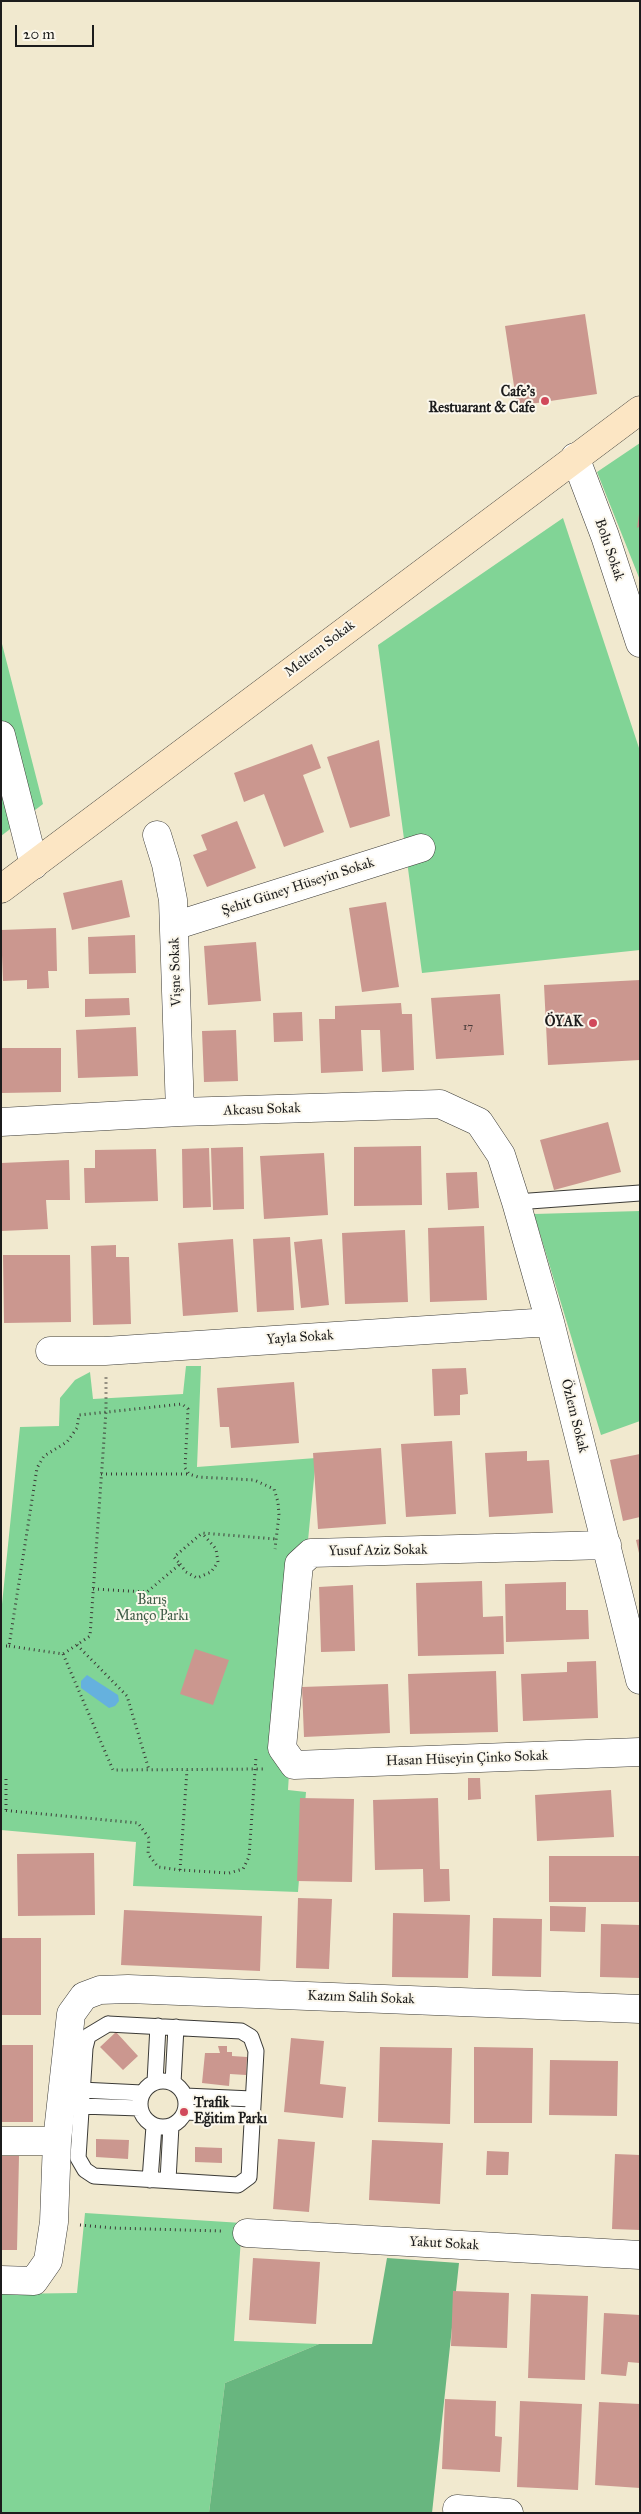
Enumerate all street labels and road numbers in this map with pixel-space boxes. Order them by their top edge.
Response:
street label: Bolu Sokak [591,517,627,583]
street label: Meltem Sokak [282,617,358,681]
street label: Şehit Güney Hüseyin Sokak [220,854,376,920]
street label: Vişne Sokak [166,937,186,1007]
street label: Akcasu Sokak [223,1100,301,1120]
street label: Yayla Sokak [266,1327,334,1349]
street label: Özlem Sokak [557,1377,591,1455]
street label: Yusuf Aziz Sokak [328,1542,428,1560]
street label: Hasan Hüseyin Çinko Sokak [386,1748,548,1770]
street label: Kazım Salih Sokak [307,1988,415,2008]
street label: Yakut Sokak [409,2234,479,2254]

